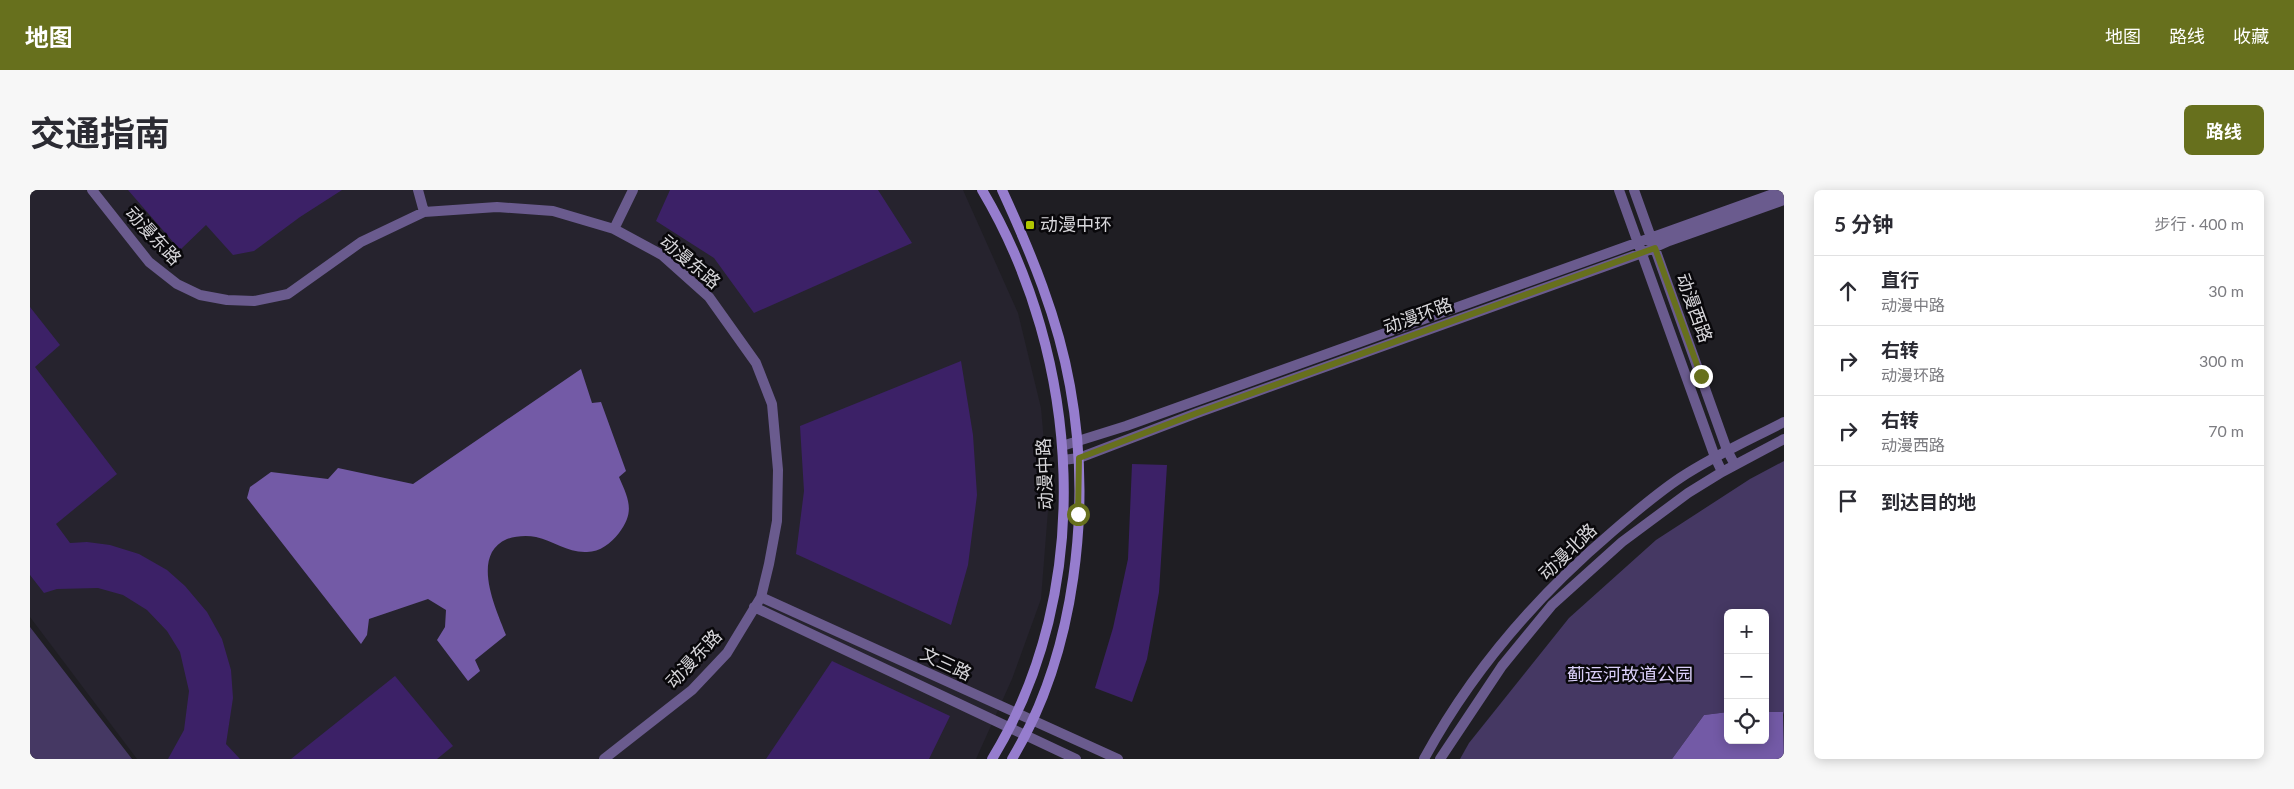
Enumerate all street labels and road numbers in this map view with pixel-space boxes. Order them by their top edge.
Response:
street label: 动漫东路 [121,201,186,269]
street label: 动漫东路 [656,230,725,293]
street label: 动漫西路 [1672,270,1718,345]
street label: 动漫环路 [1380,292,1455,338]
street label: 动漫中路 [1032,438,1056,510]
street label: 动漫北路 [1534,518,1601,584]
street label: 动漫东路 [661,624,726,692]
street label: 文三路 [917,642,976,684]

